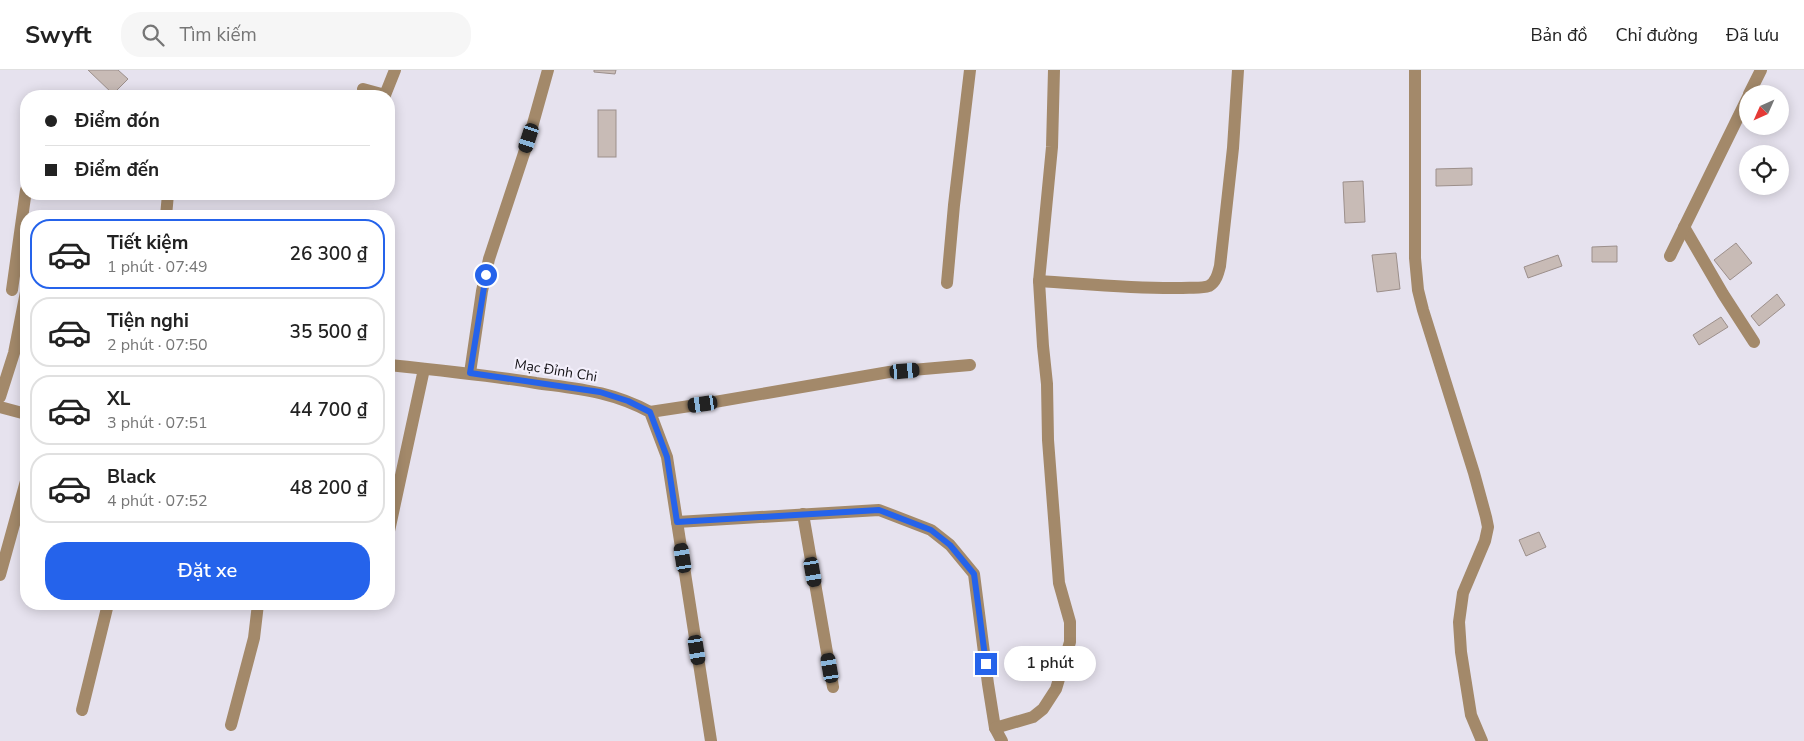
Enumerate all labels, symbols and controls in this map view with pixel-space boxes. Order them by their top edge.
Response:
search box [121,12,471,57]
text: Swyft [25,19,91,51]
icon: search [139,21,167,49]
text: Tìm kiếm [179,22,257,48]
text: Bản đồ [1530,23,1587,47]
text: Chỉ đường [1615,23,1698,47]
text: Đã lưu [1726,23,1779,47]
north arrow [1739,85,1789,135]
map controls [1739,85,1789,195]
text: Điểm đón [75,108,160,134]
car [517,121,540,155]
button: locate [1739,145,1789,195]
text: Điểm đến [75,157,159,183]
text: Tiết kiệm [107,230,188,256]
icon: car [47,232,92,277]
text: 26 300 ₫ [290,241,368,267]
text: 1 phút · 07:49 [107,256,208,278]
route start [475,264,497,286]
text: Tiện nghi [107,308,189,334]
icon: car [47,310,92,355]
text: 35 500 ₫ [290,319,368,345]
text: 2 phút · 07:50 [107,334,208,356]
street label: Mạc Đỉnh Chi [513,355,599,386]
car [889,362,920,380]
text: XL [107,386,130,412]
icon: car [47,388,92,433]
car [687,394,718,414]
text: 44 700 ₫ [290,397,368,423]
text: 3 phút · 07:51 [107,412,208,434]
text: Black [107,464,156,490]
icon: car [47,466,92,511]
text: 48 200 ₫ [290,475,368,501]
text: 4 phút · 07:52 [107,490,208,512]
button: Đặt xe [45,542,370,600]
car [673,542,692,574]
car [803,556,822,588]
car [687,634,706,666]
callout: 1 phút [1004,646,1096,682]
car [820,652,839,684]
text: 1 phút [1026,652,1074,674]
route end [975,653,997,675]

